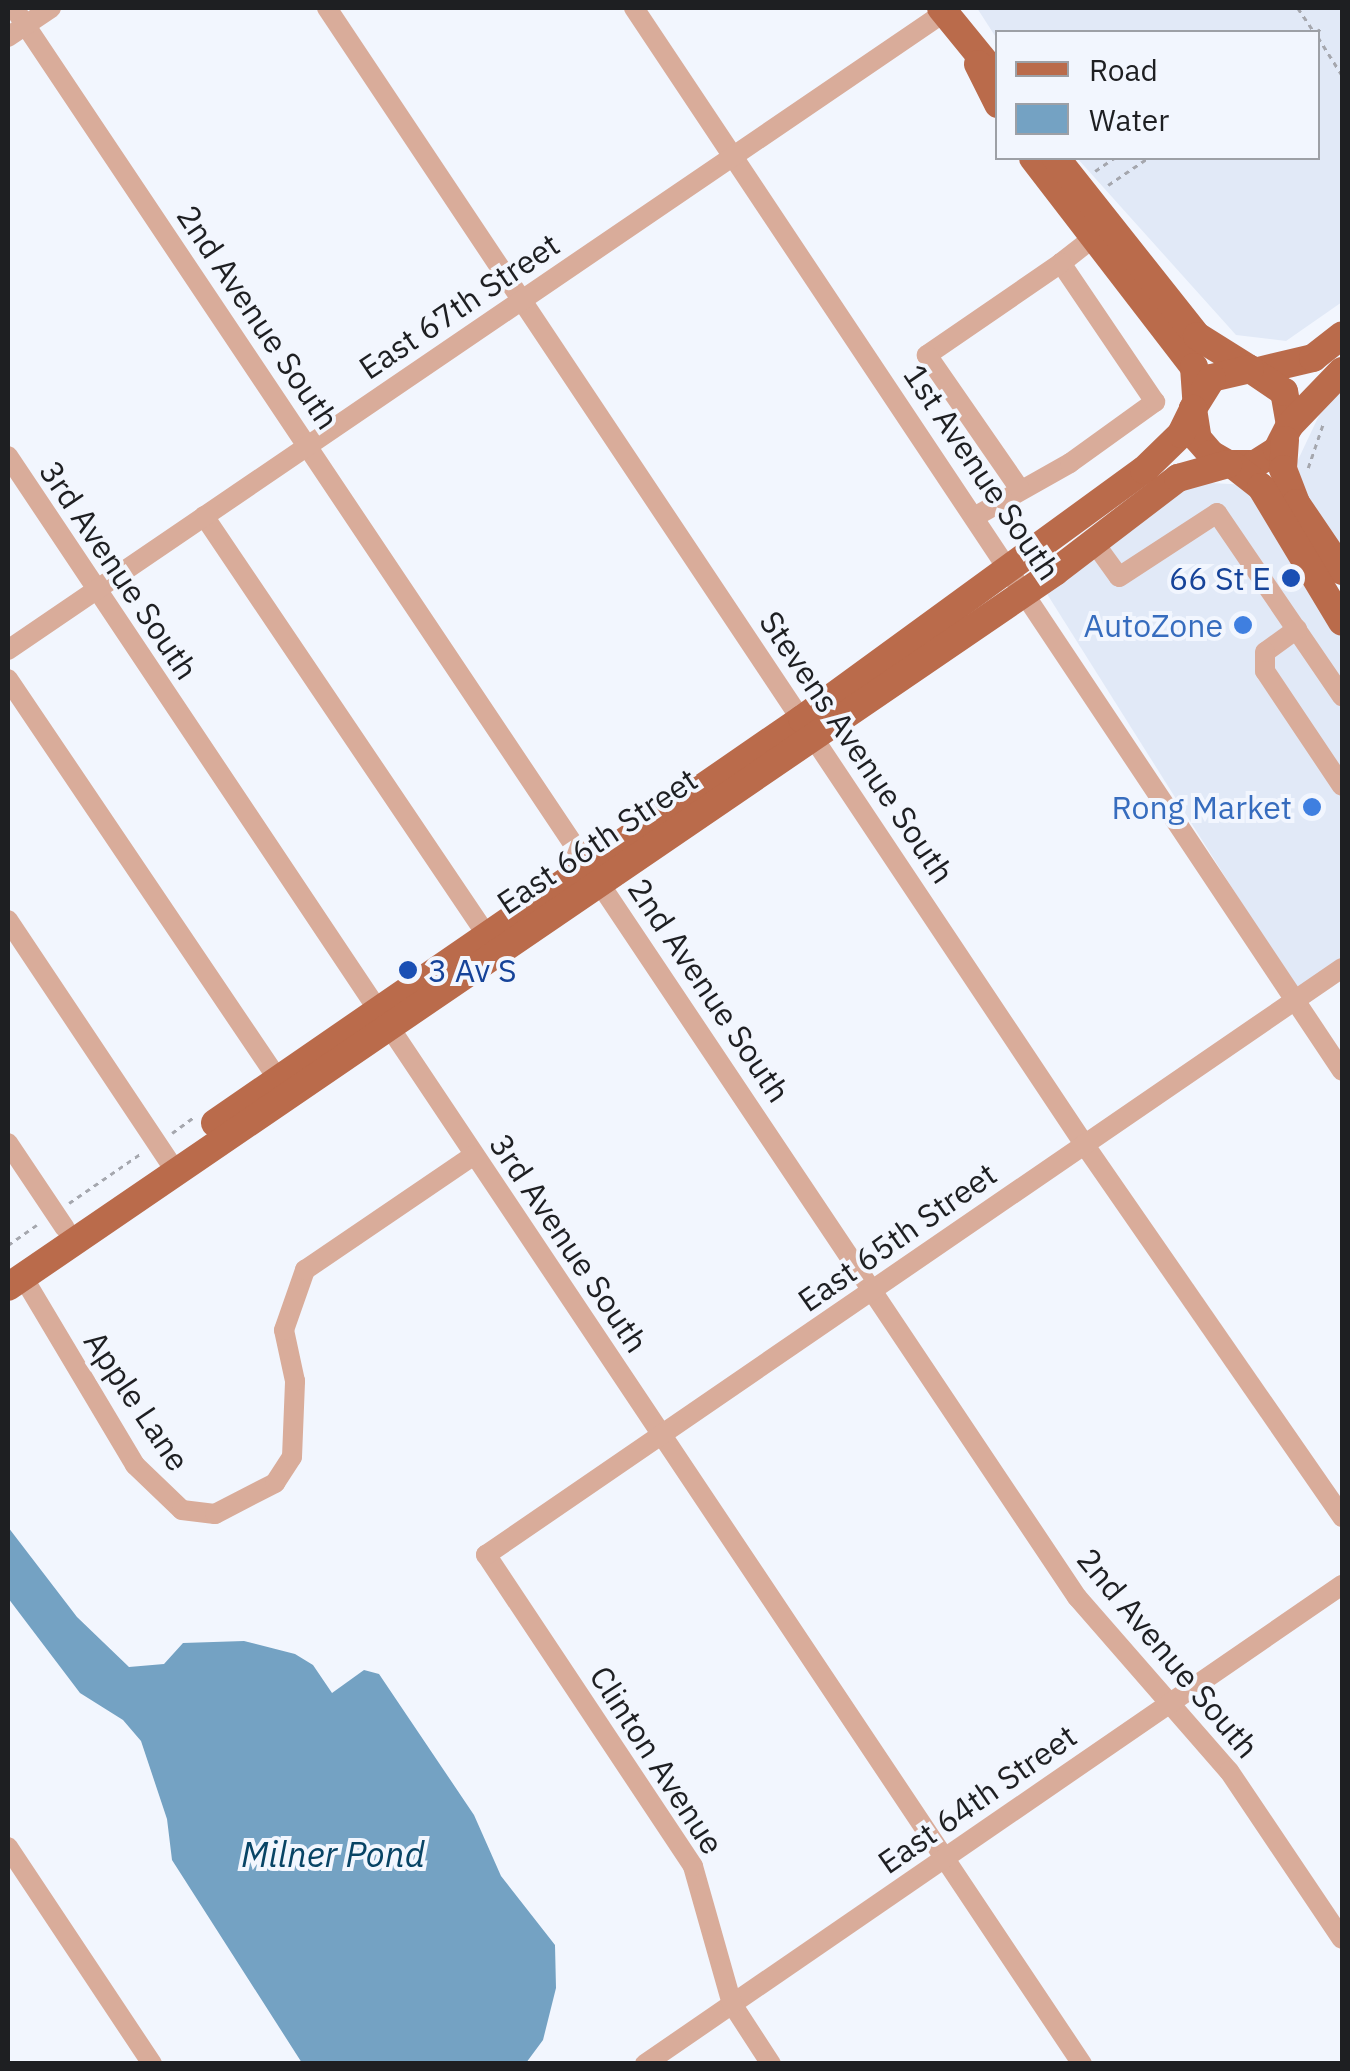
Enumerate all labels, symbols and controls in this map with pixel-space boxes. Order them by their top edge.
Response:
legend [995,30,1320,160]
text: Road [1089,50,1158,89]
text: Water [1089,100,1169,139]
street label: 2nd Avenue South [169,198,347,436]
street label: East 67th Street [352,225,566,387]
street label: 1st Avenue South [896,357,1068,587]
street label: 3rd Avenue South [32,453,206,687]
place label: 66 St E [1169,559,1271,597]
marker: 66 St E [1280,567,1302,589]
street label: Stevens Avenue South [752,604,962,890]
place label: AutoZone [1083,606,1223,644]
marker: AutoZone [1232,614,1254,636]
street label: East 66th Street [490,760,704,922]
place label: Rong Market [1112,788,1292,826]
marker: Rong Market [1301,796,1323,818]
street label: 2nd Avenue South [620,871,798,1109]
place label: 3 Av S [428,951,517,989]
marker: 3 Av S [397,959,419,981]
street label: 3rd Avenue South [482,1126,656,1360]
street label: East 65th Street [791,1154,1003,1320]
street label: Apple Lane [76,1324,198,1478]
street label: 2nd Avenue South [1069,1540,1267,1766]
street label: Clinton Avenue [582,1659,732,1861]
street label: East 64th Street [871,1716,1083,1882]
water label: Milner Pond [241,1833,425,1875]

